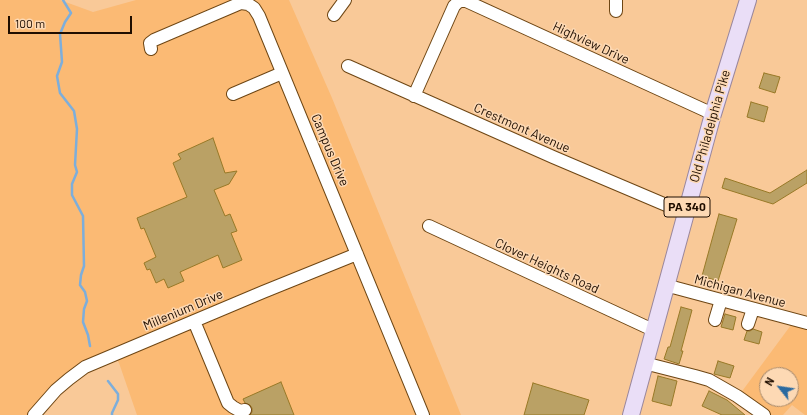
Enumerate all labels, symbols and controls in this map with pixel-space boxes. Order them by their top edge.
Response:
scale bar [10,8,134,34]
text: 100 m [15,16,45,30]
street label: Highview Drive [550,18,632,68]
street label: Old Philadelphia Pike [686,68,734,184]
street label: Crestmont Avenue [471,100,573,156]
street label: Campus Drive [308,111,352,189]
road number: PA 340 [664,197,710,217]
street label: Clover Heights Road [493,235,601,297]
street label: Michigan Avenue [692,271,788,311]
street label: Millenium Drive [141,286,225,334]
north arrow [759,367,799,407]
text: N [762,375,776,388]

